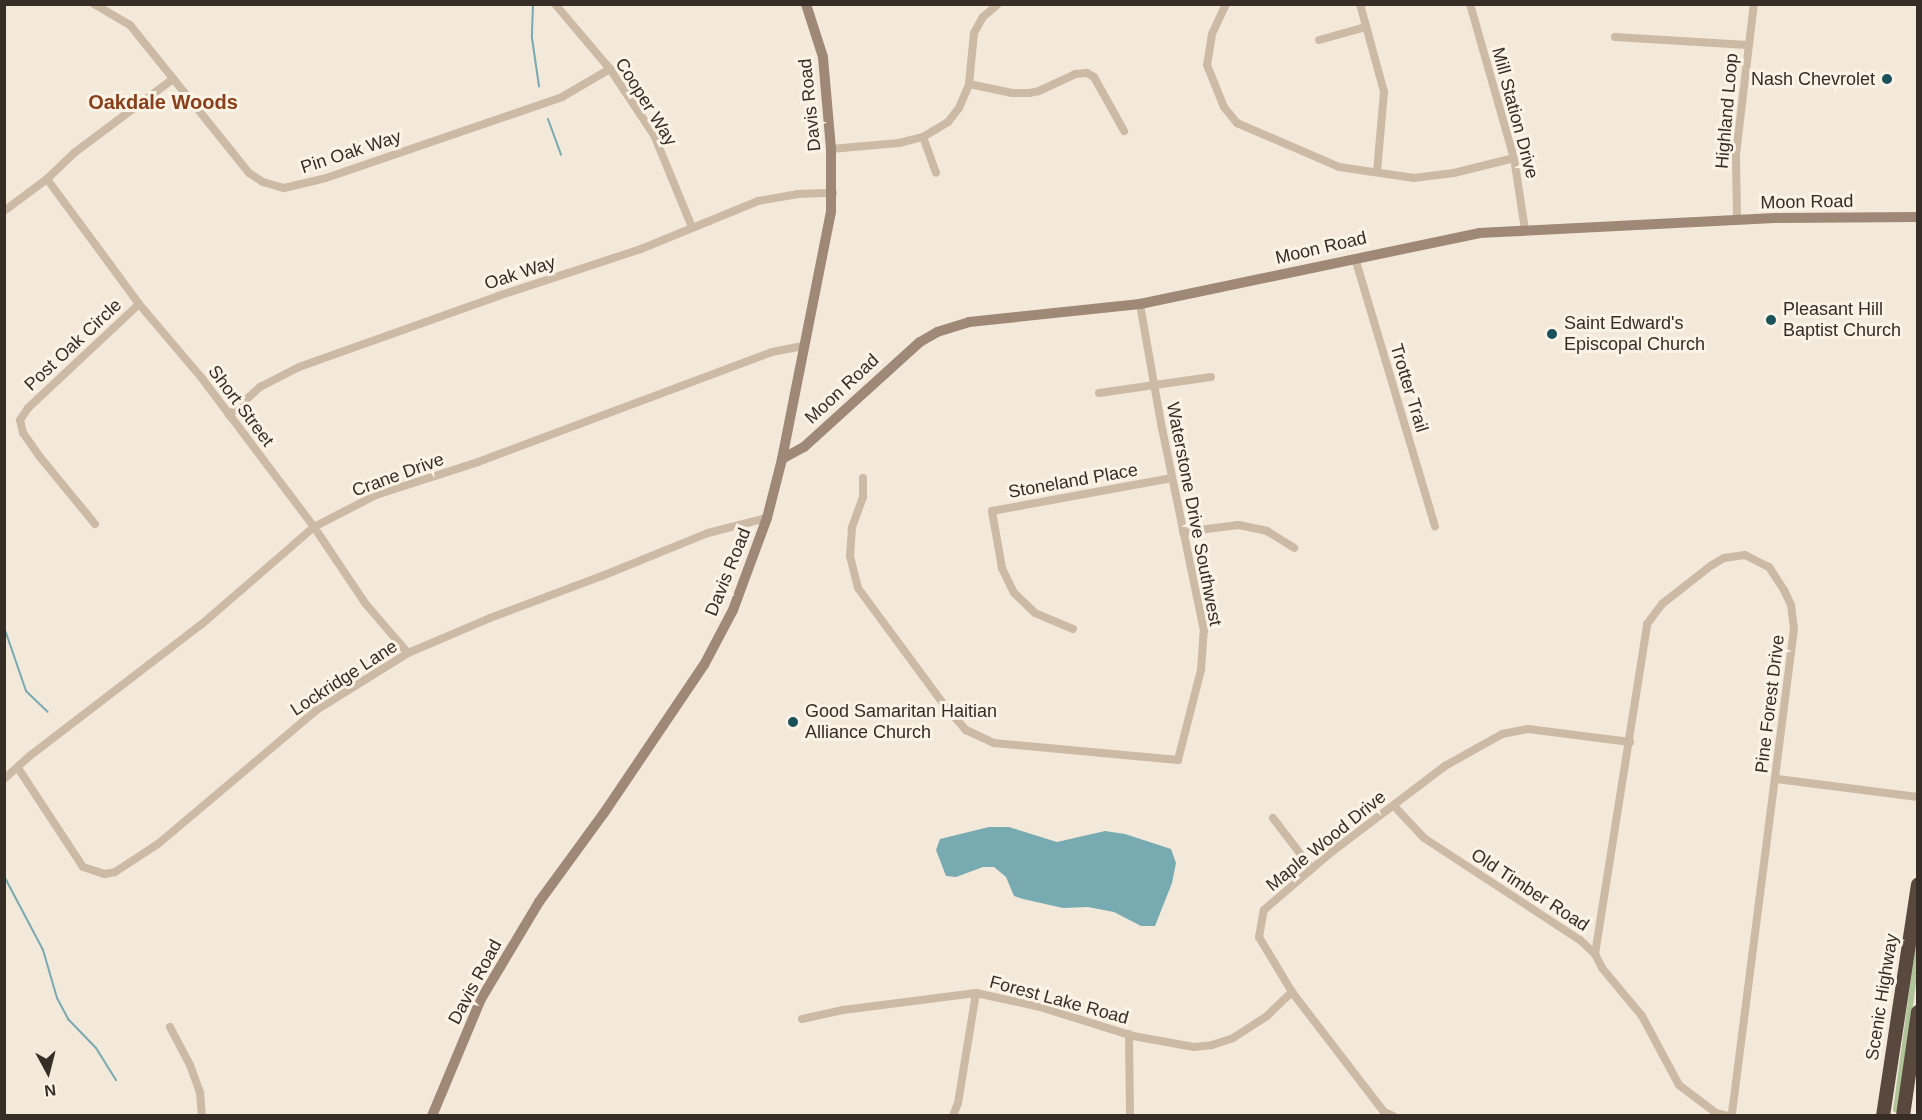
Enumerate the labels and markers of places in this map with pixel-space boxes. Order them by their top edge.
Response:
place label: Nash Chevrolet [1751,68,1875,90]
marker: Nash Chevrolet [1880,72,1894,86]
place label: Pleasant Hill Baptist Church [1783,299,1901,342]
place label: Saint Edward's Episcopal Church [1564,313,1705,356]
marker: Pleasant Hill Baptist Church [1764,313,1778,327]
marker: Saint Edward's Episcopal Church [1545,327,1559,341]
place label: Good Samaritan Haitian Alliance Church [805,701,997,744]
marker: Good Samaritan Haitian Alliance Church [786,715,800,729]

